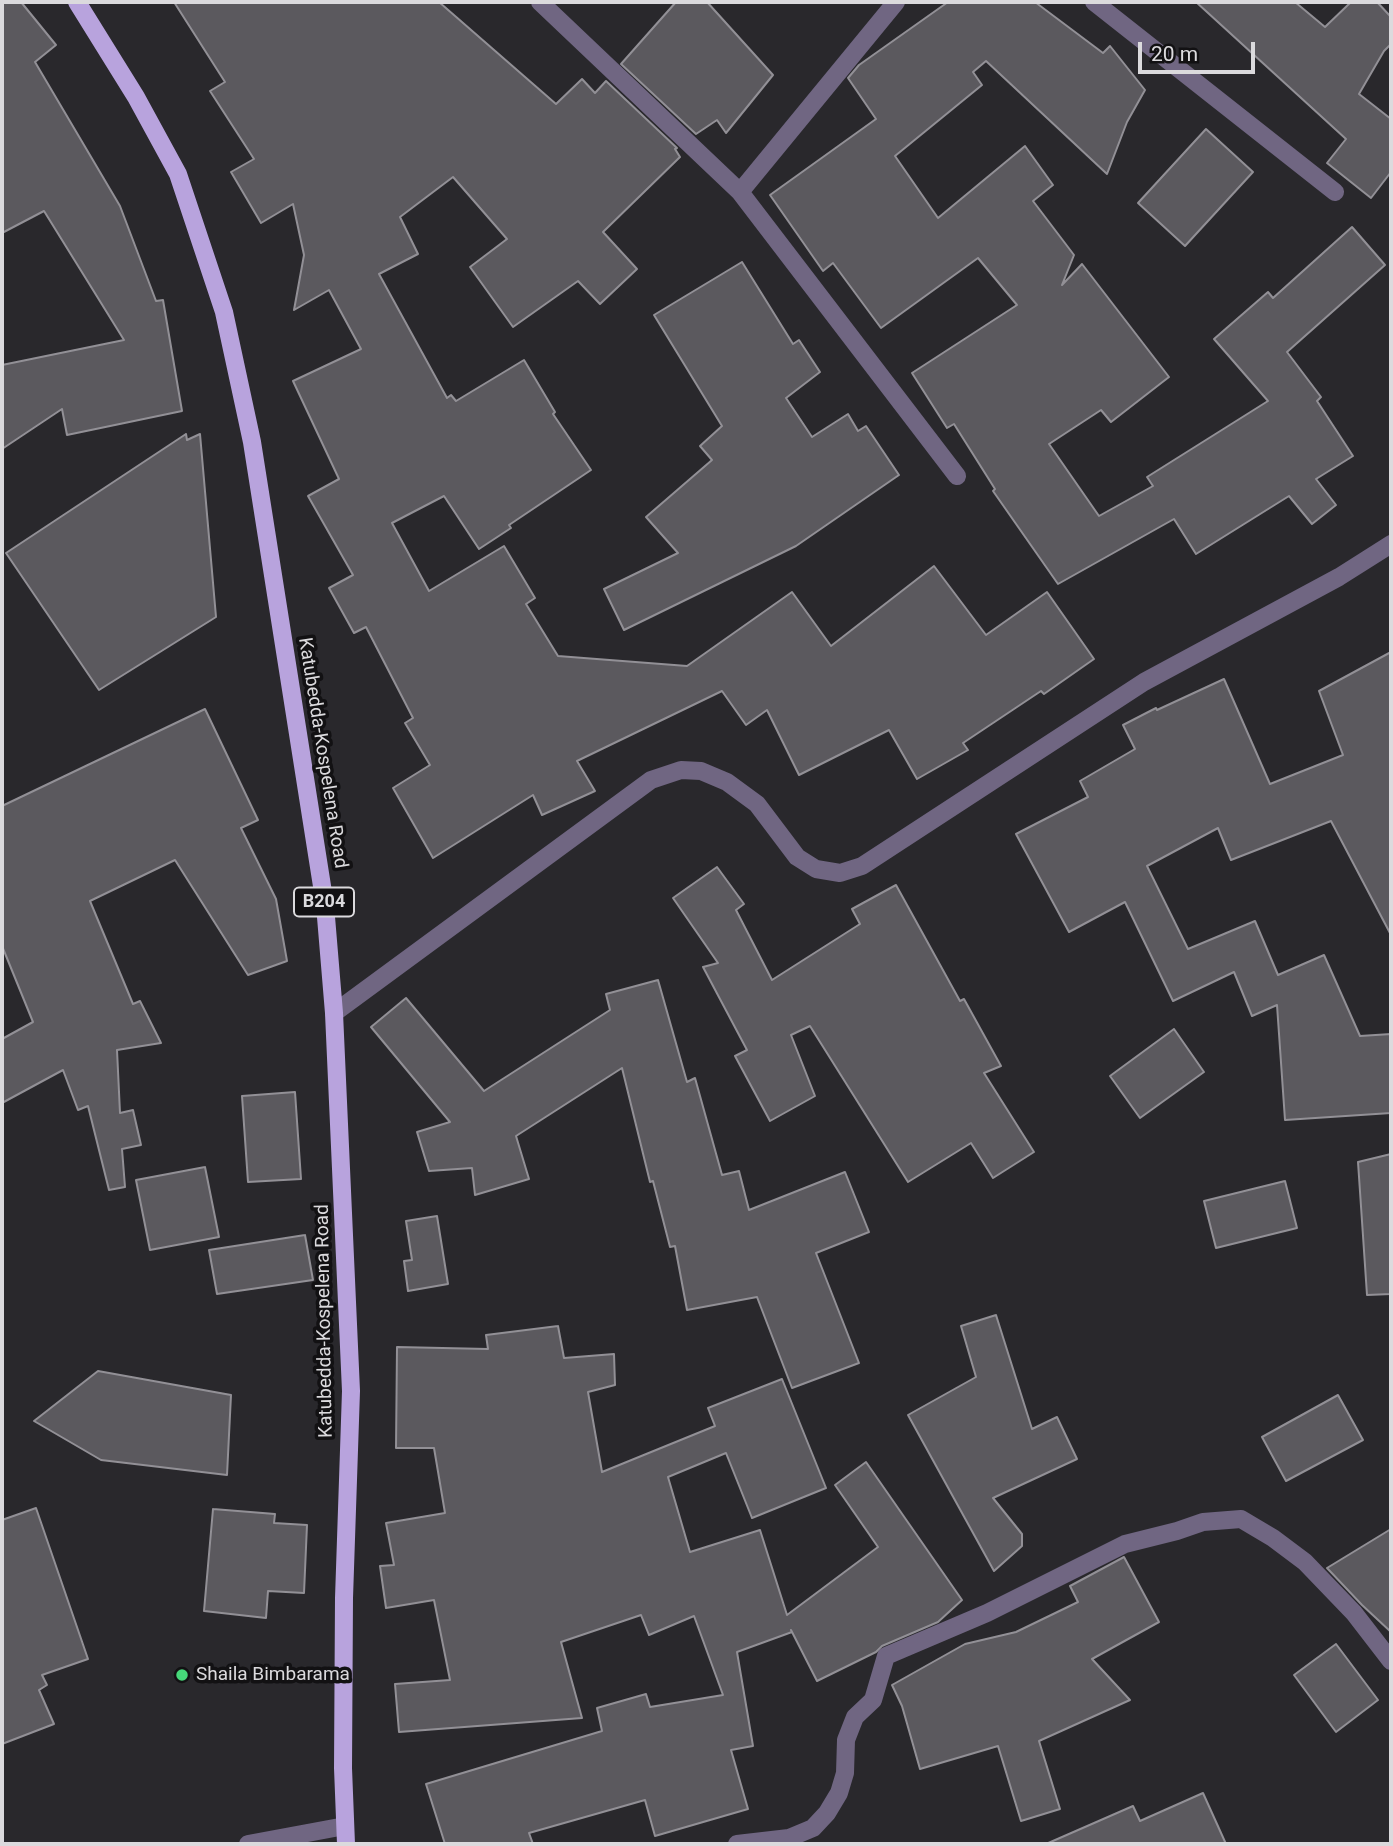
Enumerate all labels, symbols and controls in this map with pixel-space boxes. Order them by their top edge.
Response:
scale bar [1141,28,1258,72]
text: 20 m [1151,42,1198,66]
street label: Katubedda-Kospelena Road [292,636,352,870]
road number: B204 [294,888,354,917]
street label: Katubedda-Kospelena Road [312,1204,338,1438]
place label: Shaila Bimbarama [196,1664,350,1686]
marker: Shaila Bimbarama [174,1667,190,1683]

